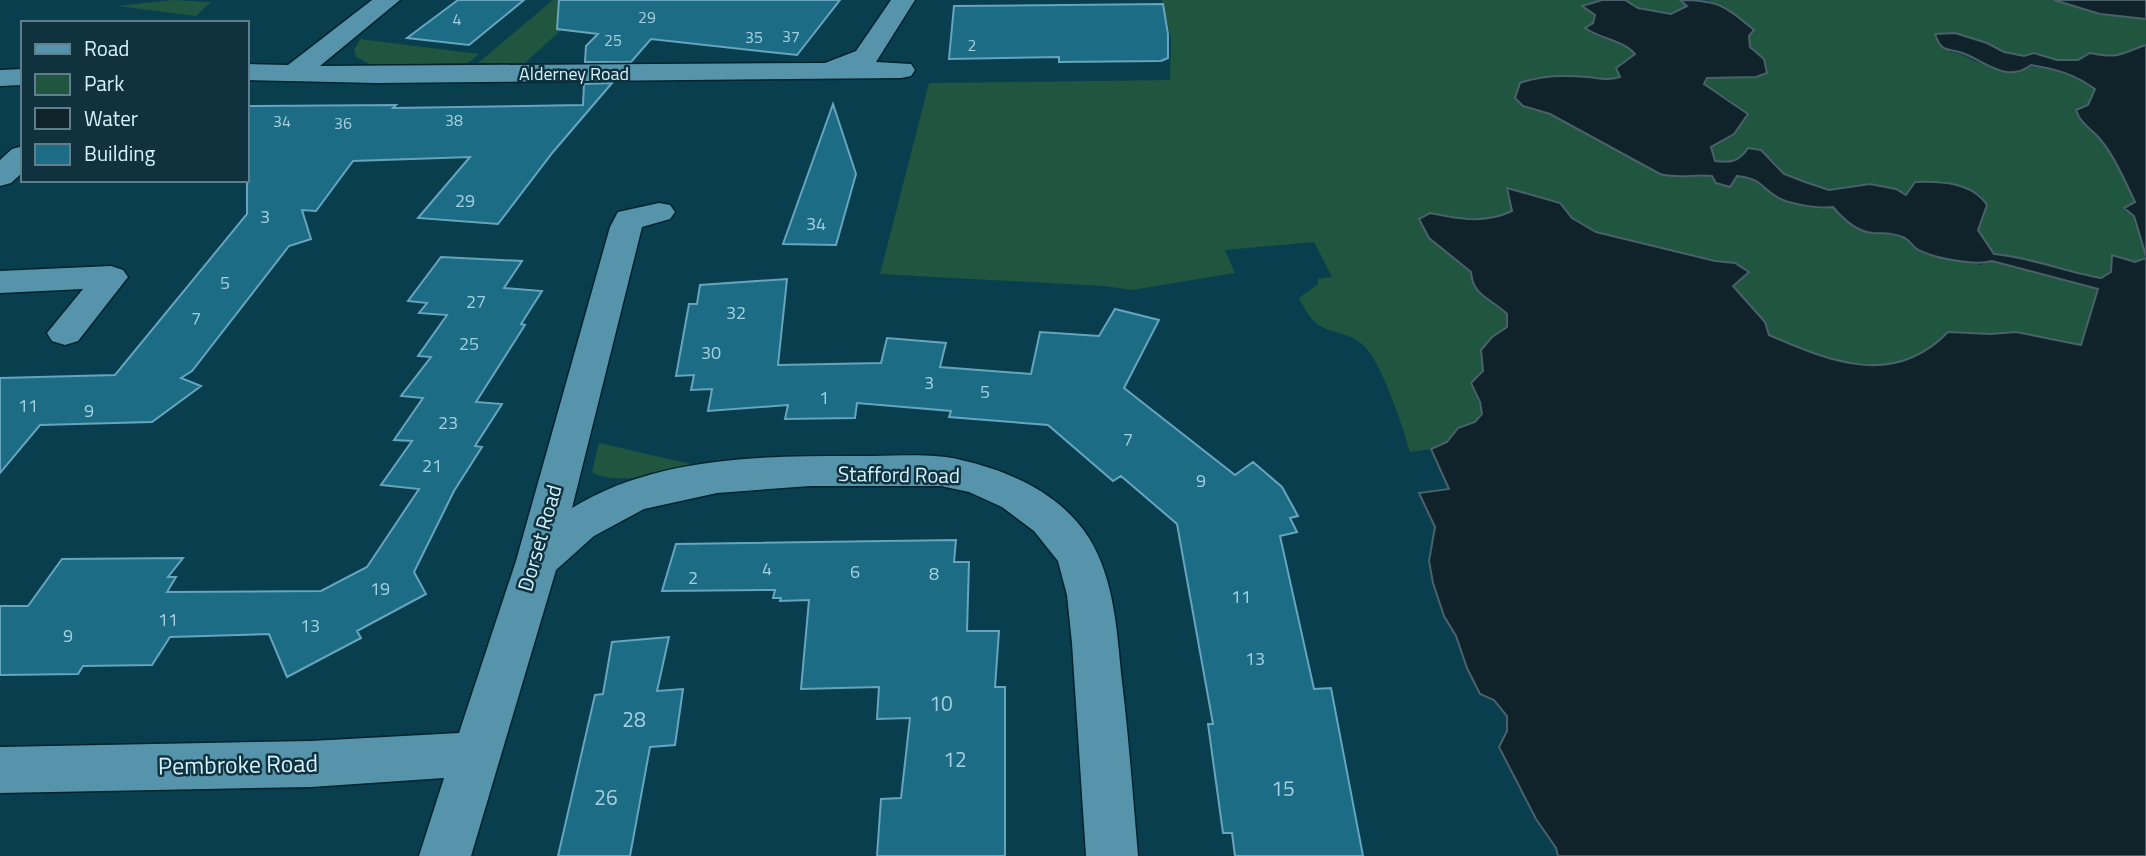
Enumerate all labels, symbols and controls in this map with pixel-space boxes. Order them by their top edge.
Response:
house number: 29 [638,5,656,29]
house number: 4 [453,7,462,31]
legend [21,21,248,182]
house number: 37 [782,24,800,48]
house number: 35 [745,25,763,49]
house number: 25 [604,28,622,52]
text: Road [84,32,129,64]
house number: 2 [968,33,976,57]
street label: Alderney Road [519,60,629,87]
text: Park [84,67,124,99]
text: Water [84,102,138,134]
house number: 38 [445,108,463,132]
house number: 34 [273,109,291,133]
house number: 36 [334,111,352,135]
text: Building [84,137,156,169]
house number: 29 [455,187,475,214]
house number: 3 [260,203,270,230]
house number: 34 [806,210,826,237]
house number: 5 [220,269,230,296]
house number: 27 [466,288,486,315]
house number: 32 [726,299,746,326]
house number: 7 [191,305,201,332]
house number: 25 [459,330,479,357]
house number: 30 [701,339,721,366]
house number: 3 [924,369,934,396]
house number: 5 [980,378,990,405]
house number: 1 [819,384,829,411]
house number: 11 [18,392,38,419]
house number: 9 [84,397,94,424]
house number: 23 [438,409,458,436]
house number: 7 [1123,426,1133,453]
house number: 21 [422,452,442,479]
street label: Stafford Road [838,457,960,491]
house number: 9 [1196,467,1206,494]
street label: Dorset Road [509,481,570,595]
house number: 4 [762,555,772,582]
house number: 6 [850,558,860,585]
house number: 8 [929,560,939,587]
house number: 2 [688,564,698,591]
house number: 19 [370,575,390,602]
house number: 11 [1231,583,1251,610]
house number: 11 [158,606,178,633]
house number: 13 [300,612,320,639]
house number: 9 [63,622,73,649]
house number: 13 [1245,645,1265,672]
house number: 10 [929,687,953,719]
house number: 28 [622,703,646,735]
house number: 12 [943,743,967,775]
street label: Pembroke Road [158,745,318,783]
house number: 15 [1271,772,1295,804]
house number: 26 [594,781,618,813]

